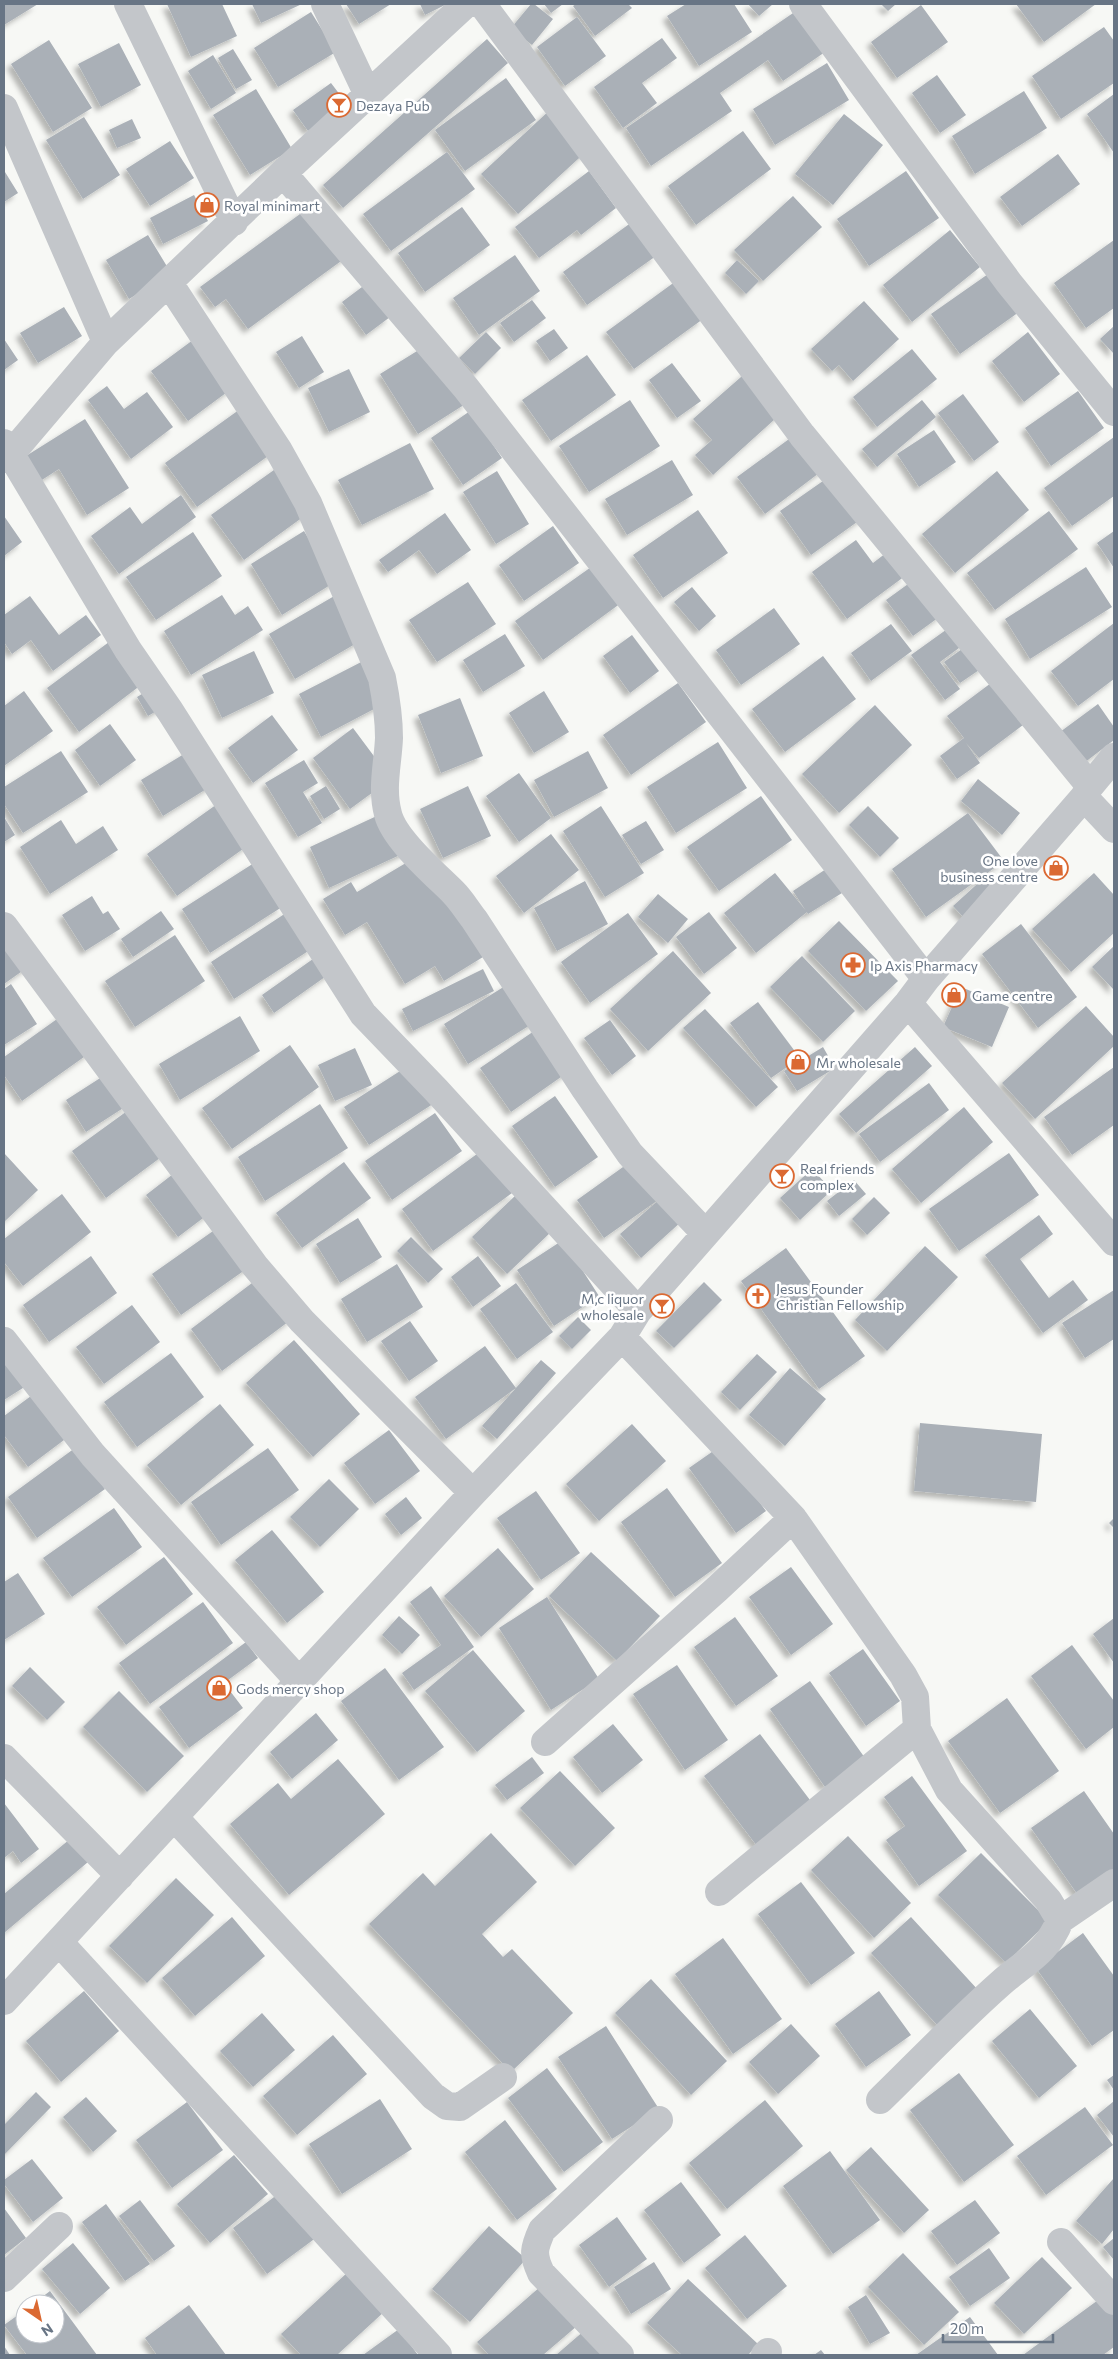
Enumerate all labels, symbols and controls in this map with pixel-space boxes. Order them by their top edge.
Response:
bar icon: Dezaya Pub [326,92,352,118]
place label: Dezaya Pub [356,97,430,114]
shop icon: Royal minimart [194,192,220,218]
place label: Royal minimart [224,197,320,214]
place label: One love business centre [940,852,1038,885]
shop icon: One love business centre [1043,855,1069,881]
pharmacy icon: Ip Axis Pharmacy [840,952,866,978]
place label: Ip Axis Pharmacy [870,957,978,974]
shop icon: Game centre [941,982,967,1008]
place label: Game centre [972,987,1053,1004]
shop icon: Mr wholesale [785,1049,811,1075]
place label: Mr wholesale [816,1054,901,1071]
place label: Real friends complex [800,1160,874,1193]
bar icon: Real friends complex [769,1163,795,1189]
place label: Jesus Founder Christian Fellowship [776,1280,904,1313]
church icon: Jesus Founder Christian Fellowship [745,1283,771,1309]
place label: M,c liquor wholesale [581,1290,644,1323]
bar icon: M,c liquor wholesale [649,1293,675,1319]
shop icon: Gods mercy shop [206,1675,232,1701]
place label: Gods mercy shop [236,1680,345,1697]
north arrow [15,2294,65,2344]
scale bar [943,2312,1053,2344]
text: 20 m [950,2319,984,2337]
text: N [38,2320,57,2340]

